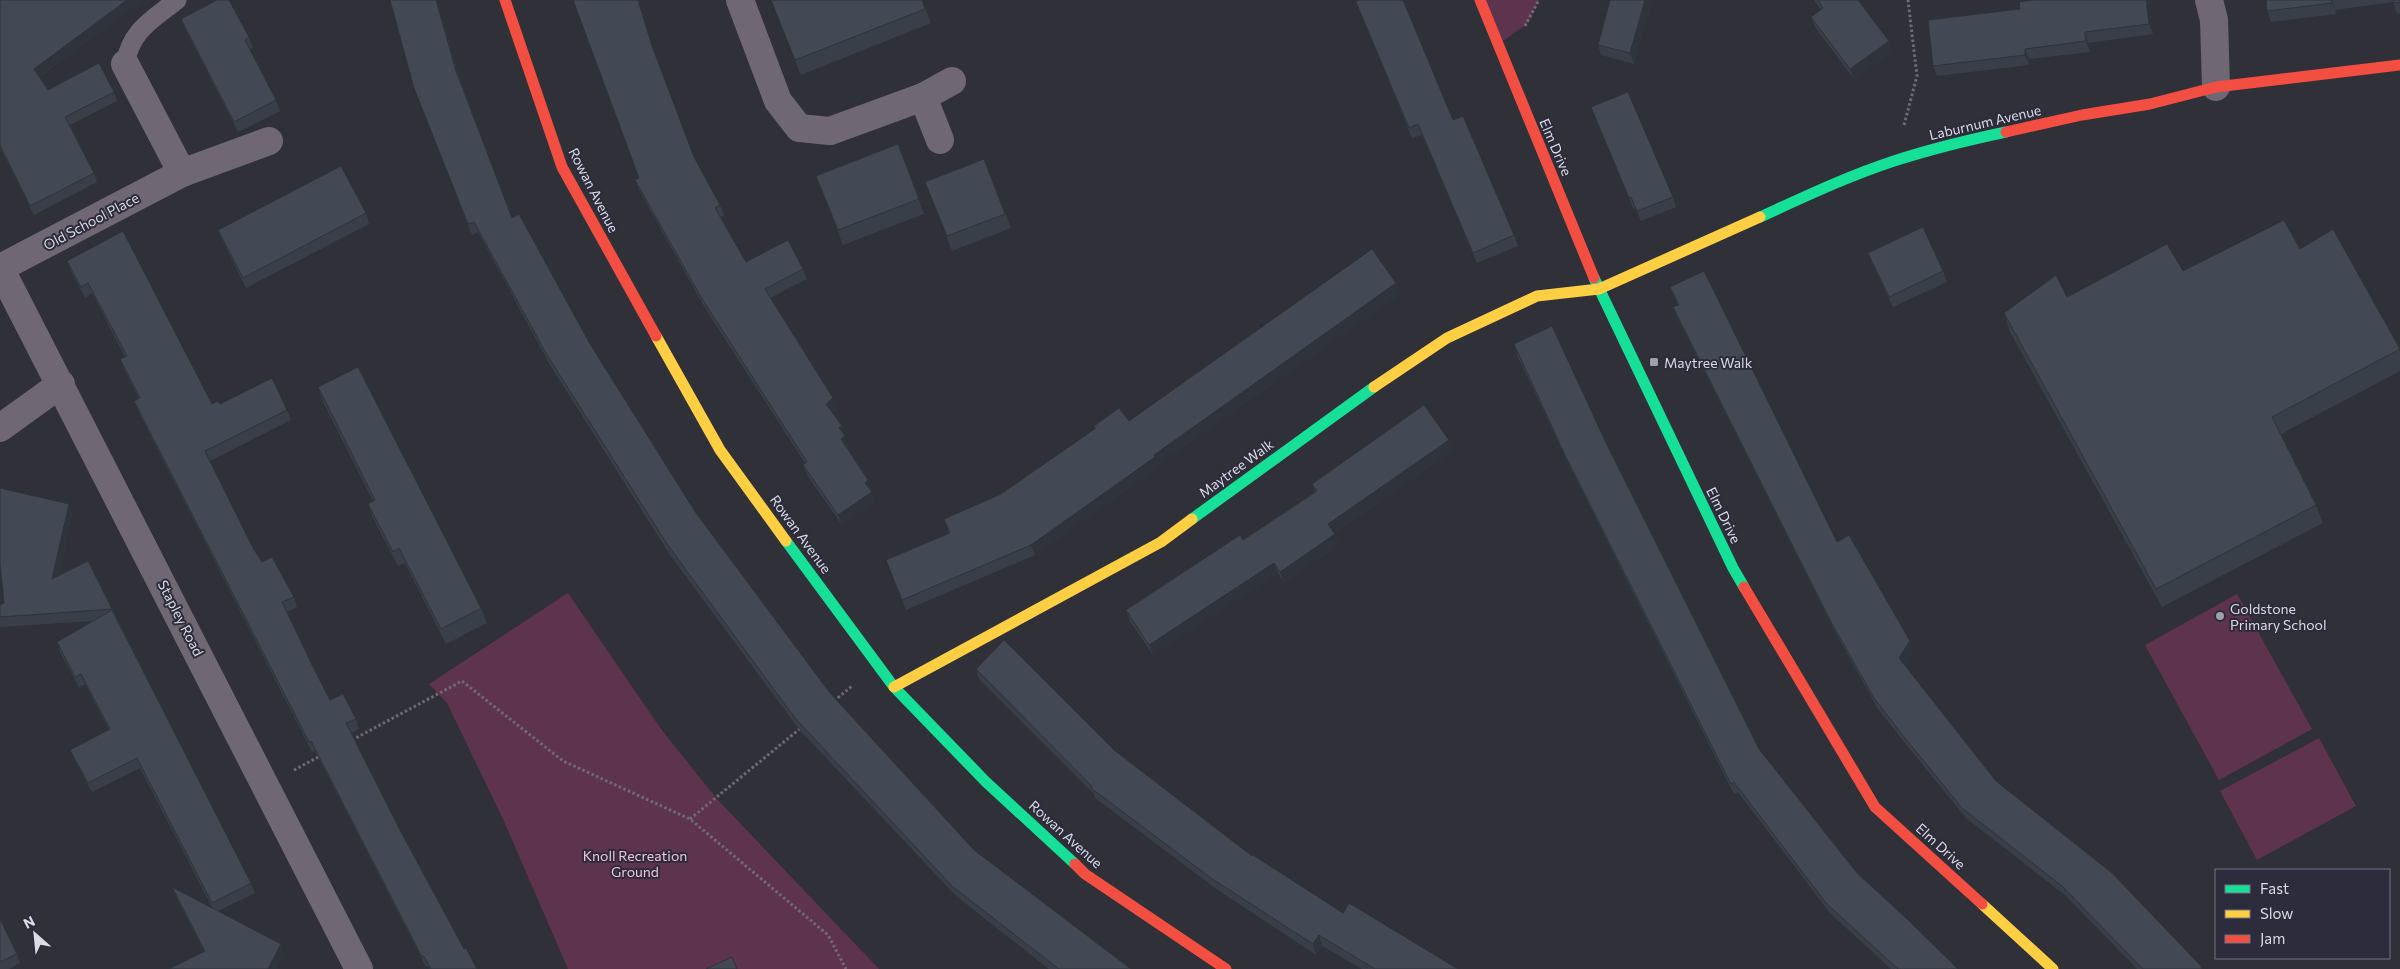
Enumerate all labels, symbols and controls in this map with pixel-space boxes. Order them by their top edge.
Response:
street label: Laburnum Avenue [1927,101,2043,143]
street label: Elm Drive [1536,116,1576,178]
street label: Rowan Avenue [565,145,623,235]
street label: Old School Place [40,189,142,253]
place label: Maytree Walk [1664,354,1753,371]
marker: Maytree Walk [1648,356,1660,368]
street label: Maytree Walk [1195,435,1277,501]
street label: Elm Drive [1703,484,1745,546]
street label: Rowan Avenue [767,491,835,577]
street label: Stapley Road [155,577,207,659]
place label: Goldstone Primary School [2230,600,2326,633]
marker: Goldstone Primary School [2214,610,2226,622]
street label: Rowan Avenue [1026,797,1106,871]
street label: Elm Drive [1913,819,1969,873]
park label: Knoll Recreation Ground [583,847,687,880]
legend [2215,869,2390,959]
text: Fast [2260,879,2289,897]
text: Slow [2260,904,2293,922]
north arrow [10,909,60,959]
text: N [20,912,37,932]
text: Jam [2260,929,2285,947]

